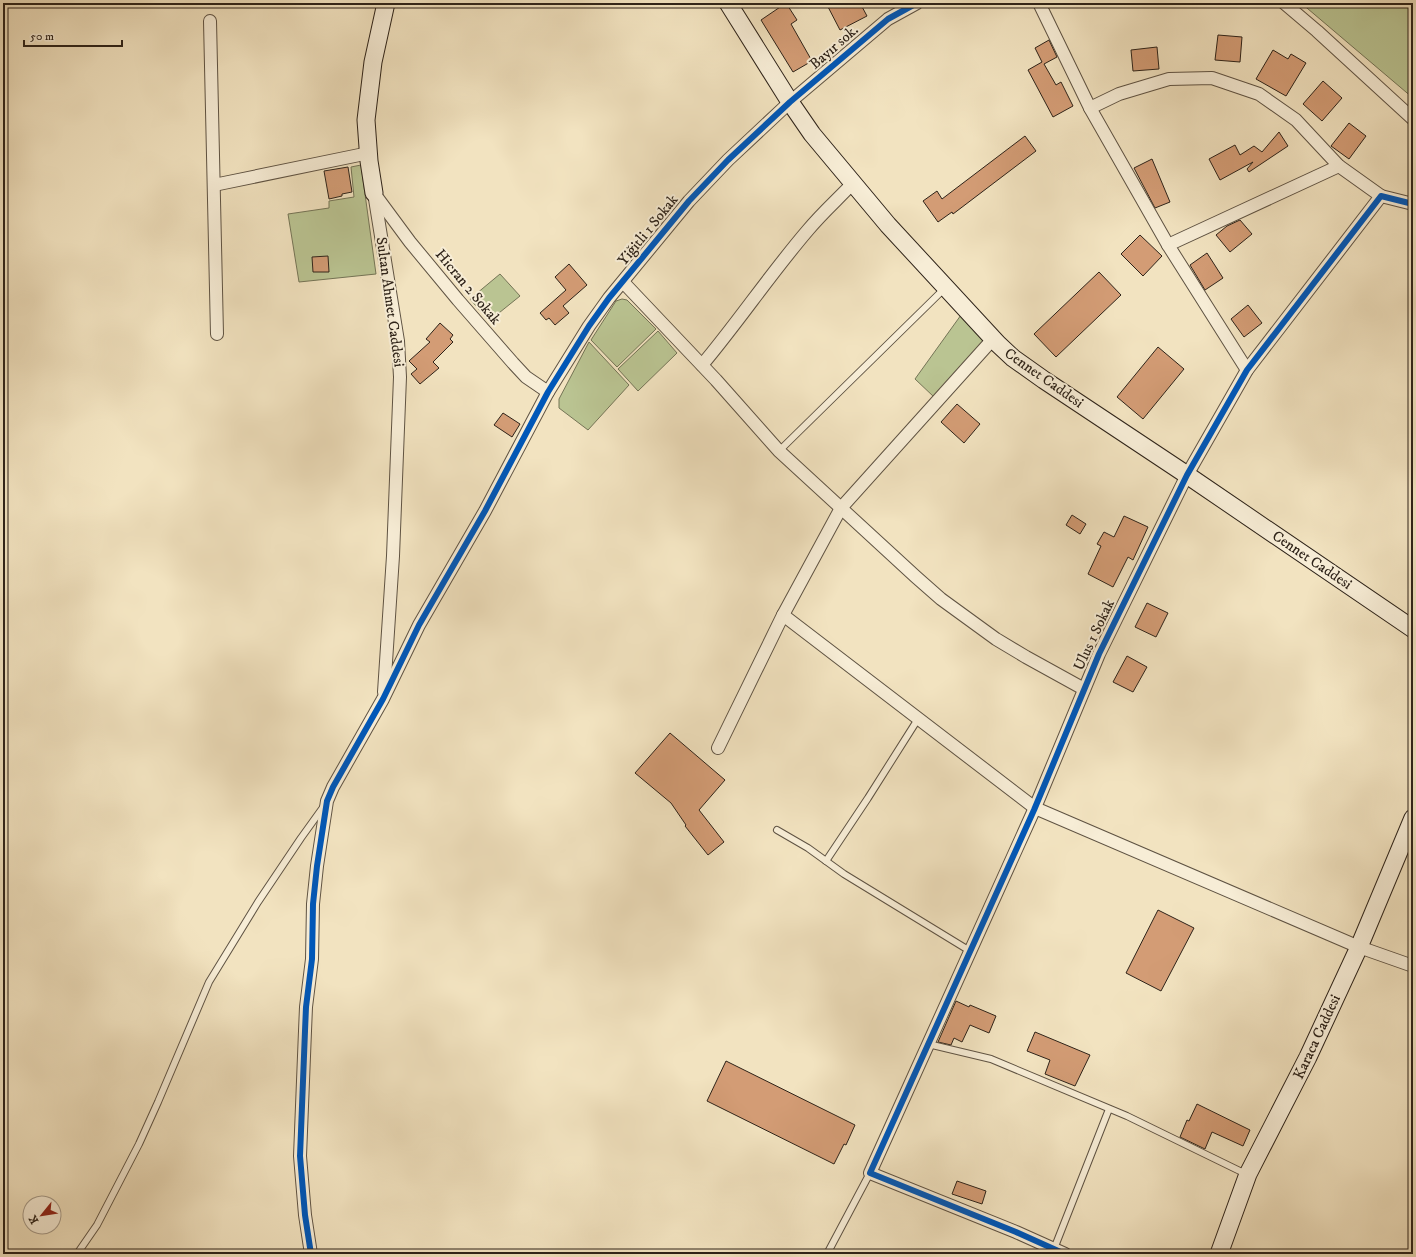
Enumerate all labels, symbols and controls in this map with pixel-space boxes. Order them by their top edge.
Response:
street label: Bayır sok. [806,21,862,73]
scale bar [24,22,122,48]
text: 50 m [30,29,54,44]
street label: Yiğitli 1 Sokak [614,190,683,269]
street label: Sultan Ahmet Caddesi [371,236,409,368]
street label: Hicran 2 Sokak [431,245,505,329]
street label: Cennet Caddesi [1001,344,1087,412]
street label: Cennet Caddesi [1268,526,1356,594]
street label: Ulus 1 Sokak [1069,596,1119,674]
street label: Karaca Caddesi [1289,991,1345,1082]
north arrow [22,1195,62,1235]
text: K [26,1212,42,1226]

